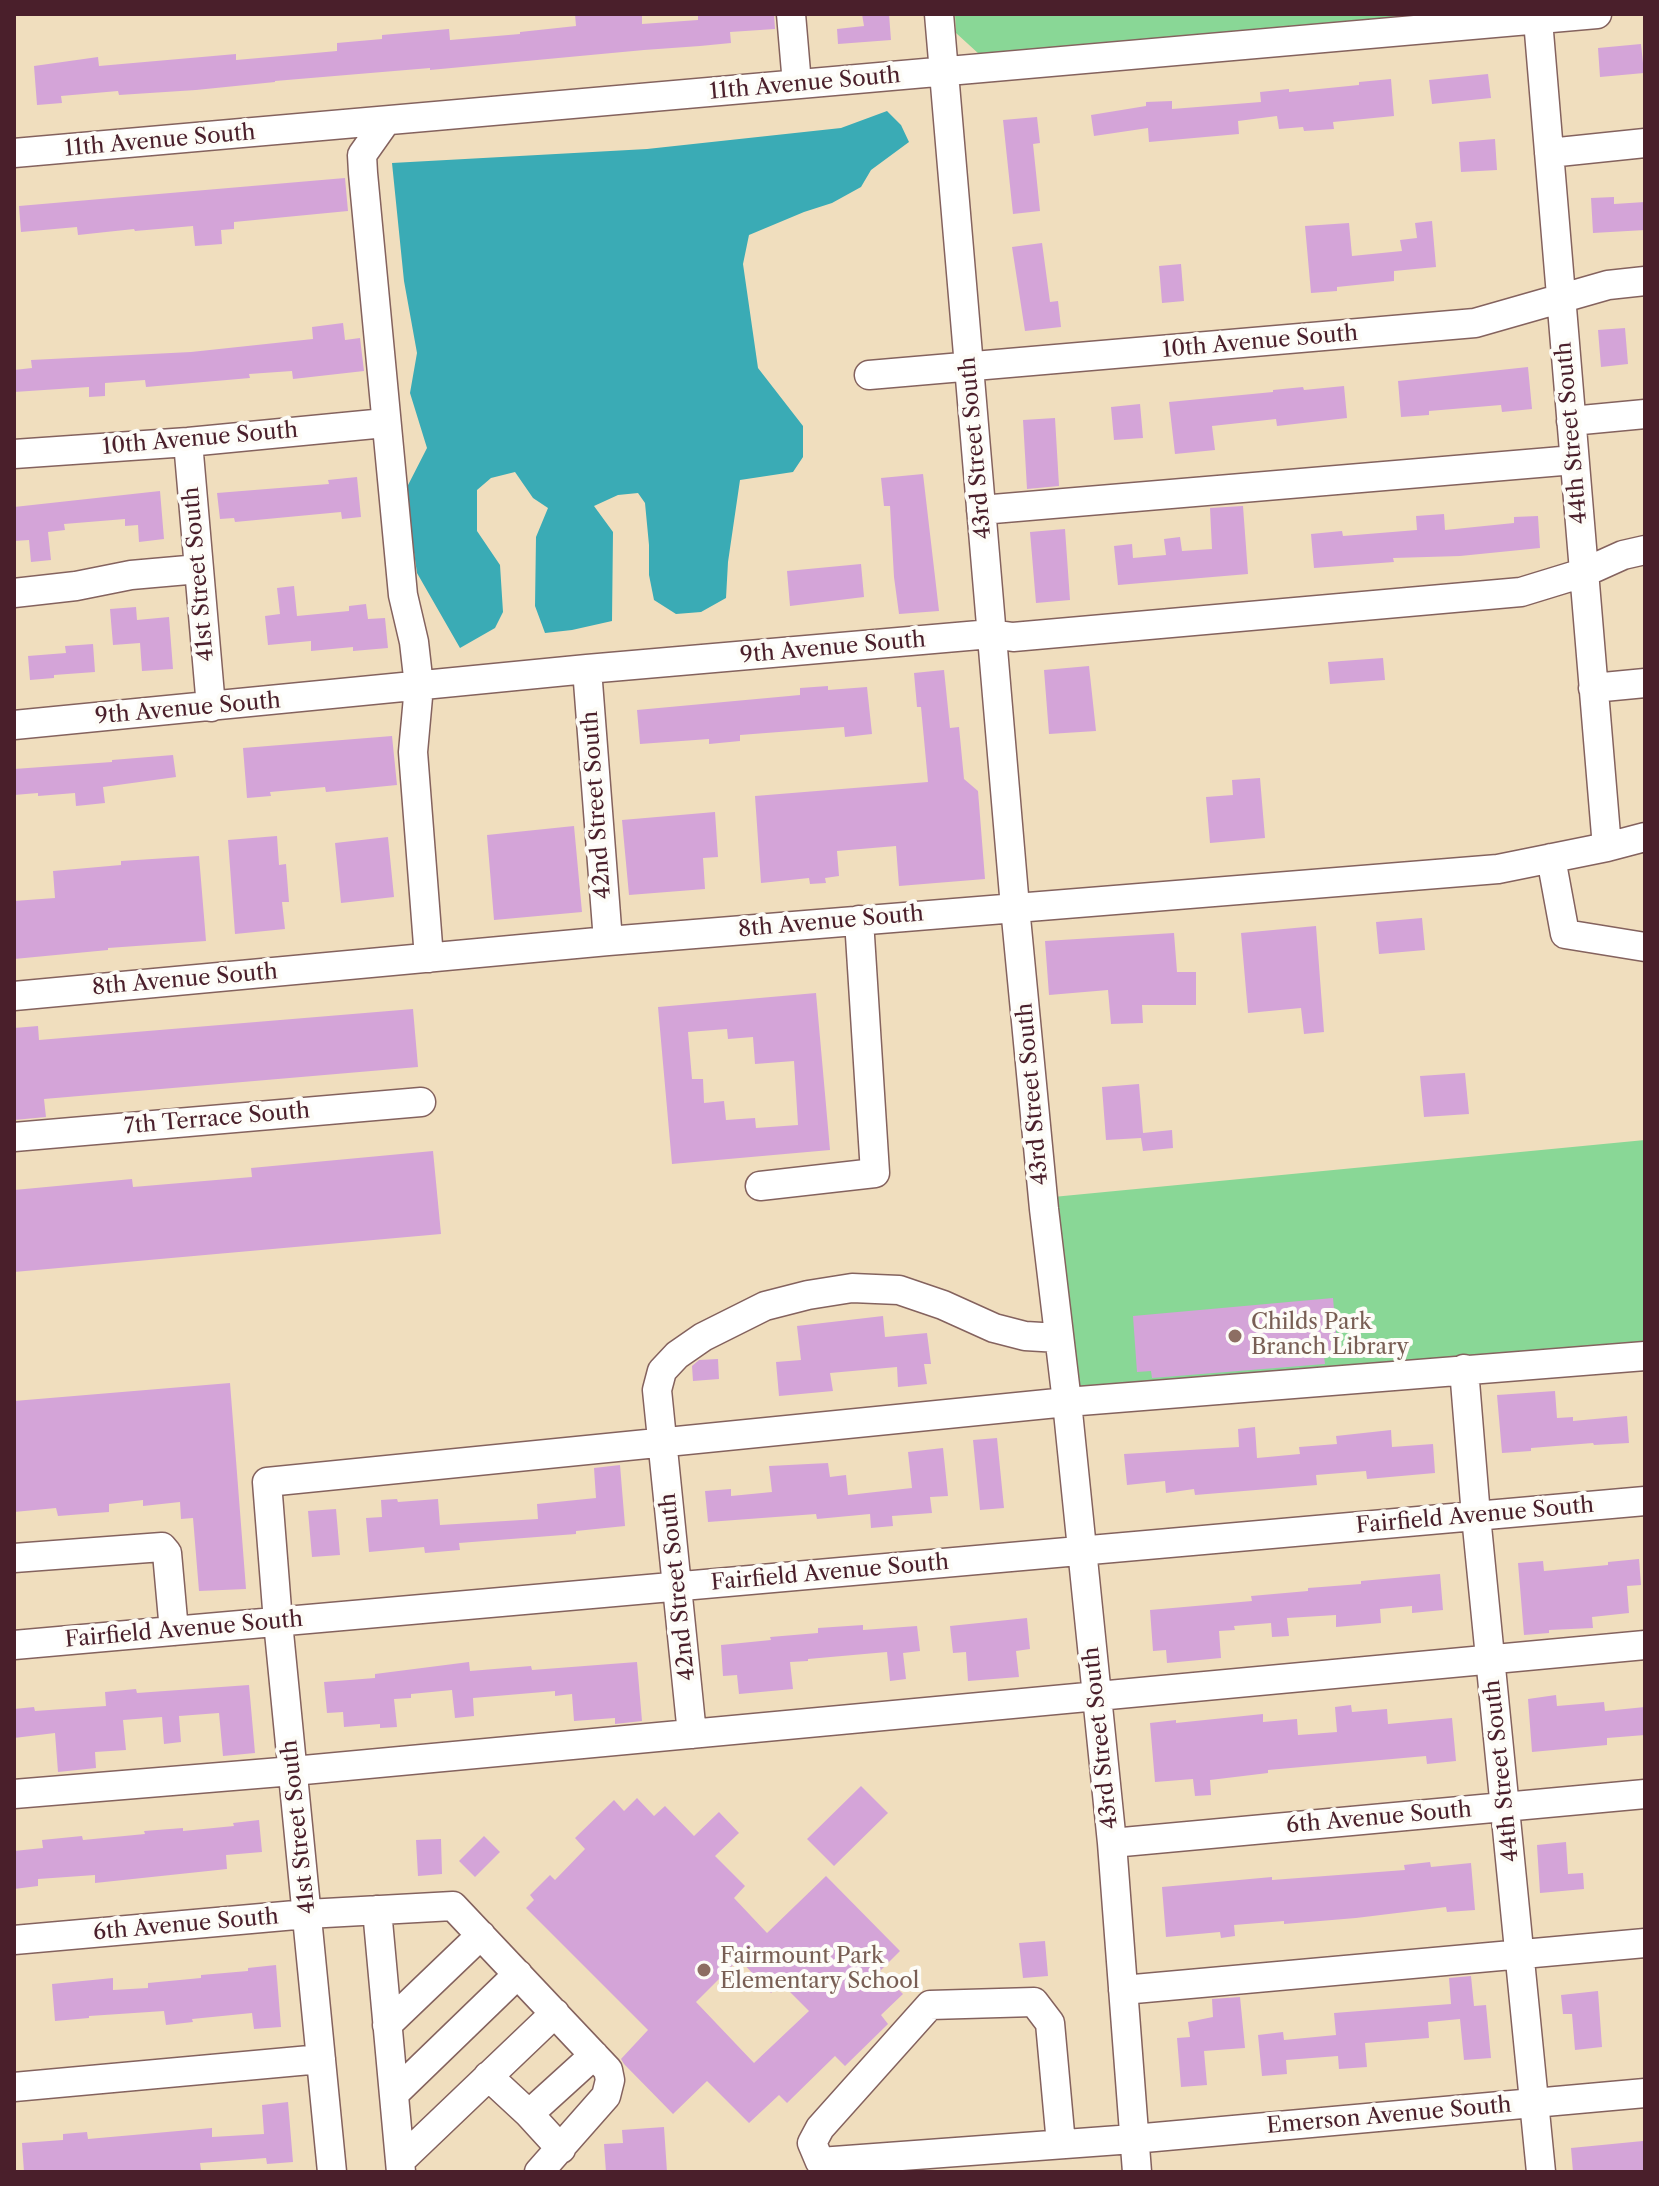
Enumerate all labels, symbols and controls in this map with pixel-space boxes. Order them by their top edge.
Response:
street label: 11th Avenue South [708,62,902,106]
street label: 11th Avenue South [63,119,257,163]
street label: 10th Avenue South [1161,320,1359,364]
street label: 44th Street South [1551,341,1593,525]
street label: 43rd Street South [955,356,997,540]
street label: 10th Avenue South [101,417,299,461]
street label: 41st Street South [178,486,220,662]
street label: 9th Avenue South [739,627,927,669]
street label: 9th Avenue South [94,688,282,730]
street label: 42nd Street South [577,710,617,900]
street label: 8th Avenue South [737,901,925,943]
street label: 8th Avenue South [91,959,279,1001]
street label: 43rd Street South [1012,1002,1054,1186]
street label: 7th Terrace South [123,1098,311,1140]
place label: Childs Park Branch Library [1251,1310,1409,1362]
marker: Childs Park Branch Library [1226,1327,1244,1345]
street label: 42nd Street South [655,1492,701,1682]
street label: Fairfield Avenue South [1355,1492,1595,1540]
street label: Fairfield Avenue South [710,1549,950,1597]
street label: Fairfield Avenue South [64,1606,304,1654]
street label: 43rd Street South [1078,1646,1124,1830]
street label: 44th Street South [1479,1679,1525,1863]
street label: 41st Street South [277,1739,321,1915]
street label: 6th Avenue South [1285,1797,1473,1839]
street label: 6th Avenue South [92,1904,280,1946]
place label: Fairmount Park Elementary School [720,1944,919,1996]
marker: Fairmount Park Elementary School [695,1961,713,1979]
street label: Emerson Avenue South [1265,2092,1513,2140]

